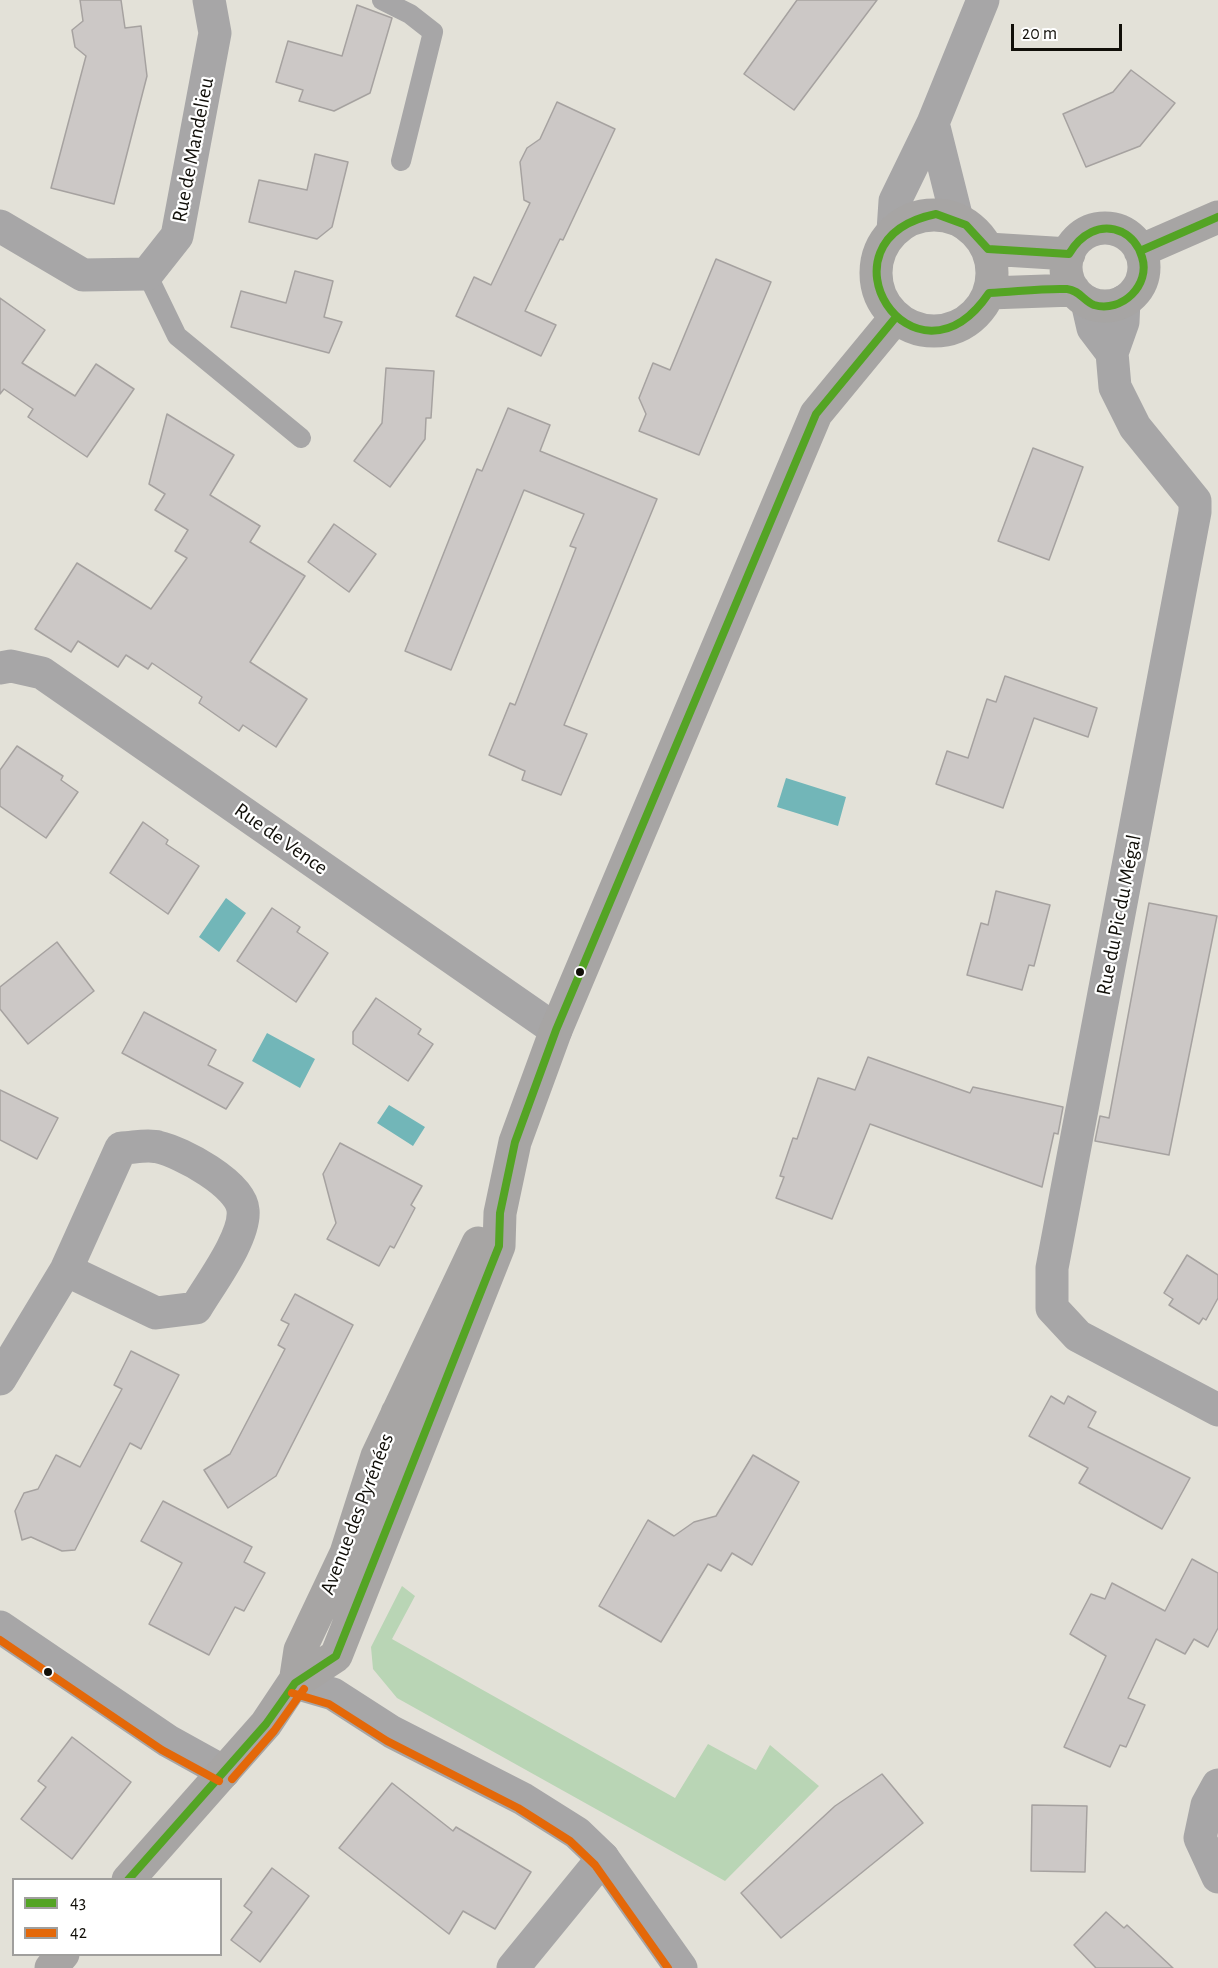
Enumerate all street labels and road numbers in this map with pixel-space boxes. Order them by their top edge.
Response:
street label: Rue de Mandelieu [167,75,219,225]
street label: Rue de Vence [229,798,333,880]
street label: Rue du Pic du Mégal [1091,832,1147,998]
street label: Avenue des Pyrénées [315,1430,399,1598]

